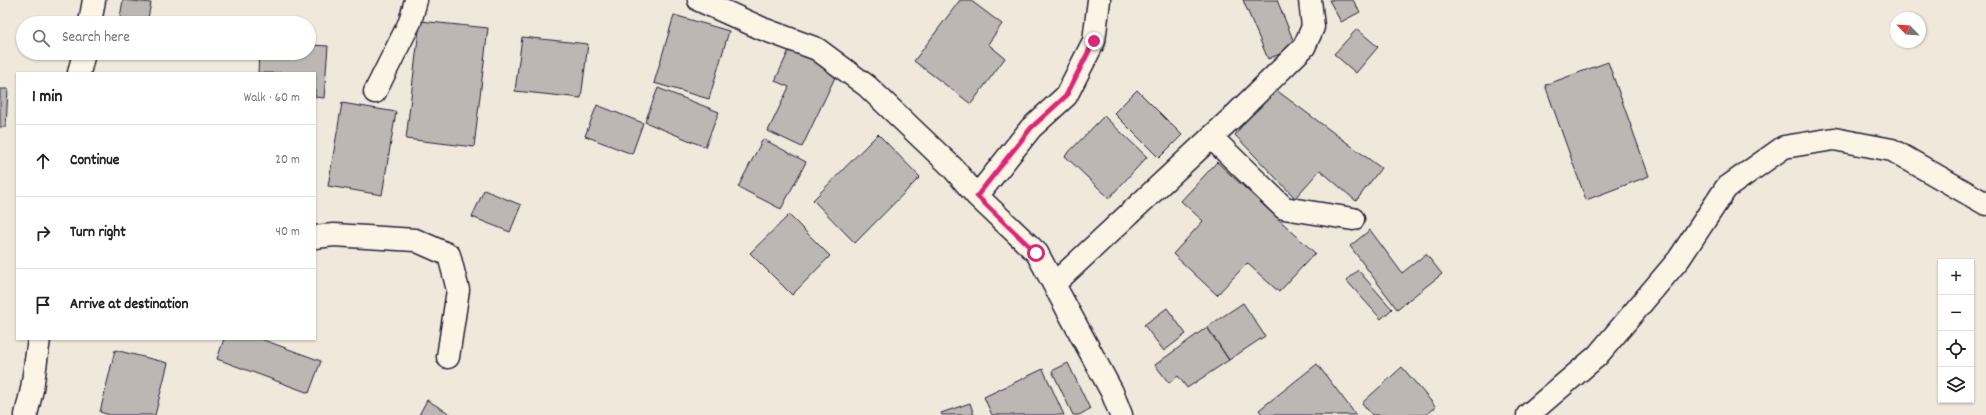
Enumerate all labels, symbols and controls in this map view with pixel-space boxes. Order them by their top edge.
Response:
north arrow [1890,12,1926,48]
search box [16,16,316,60]
icon: search [30,27,52,49]
text: Search here [62,27,130,49]
route end [1085,32,1103,50]
text: 1 min [32,86,62,110]
text: Walk · 60 m [244,89,300,108]
icon: ahead [32,150,54,172]
text: Continue [70,150,119,172]
text: 20 m [275,151,300,170]
icon: right [32,222,54,244]
text: Turn right [70,222,126,244]
text: 40 m [276,223,300,242]
route start [1027,244,1045,262]
map controls [1938,259,1974,403]
button: + [1938,259,1974,295]
icon: arrive [32,294,54,316]
text: Arrive at destination [70,294,188,316]
button: − [1938,295,1974,331]
button: locate [1938,331,1974,367]
button: layers [1938,367,1974,403]

